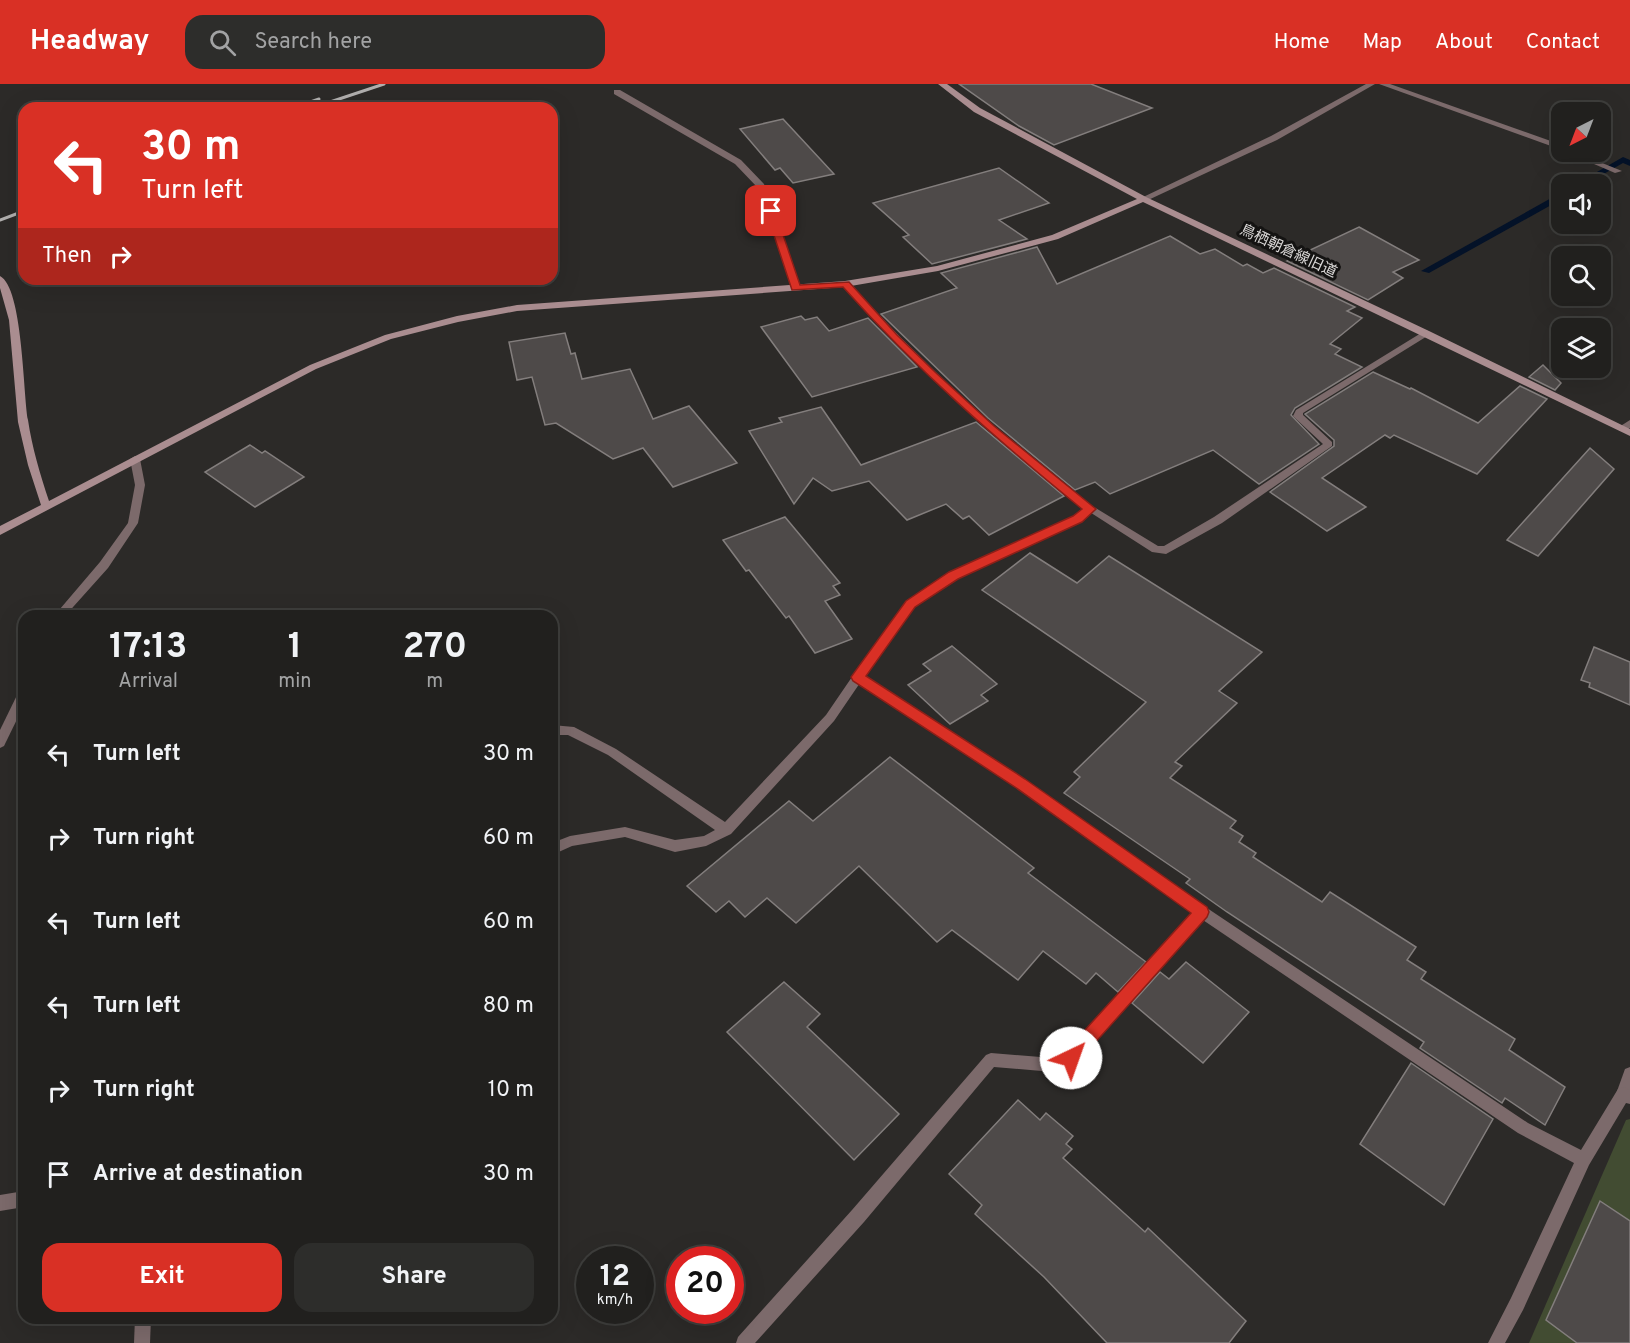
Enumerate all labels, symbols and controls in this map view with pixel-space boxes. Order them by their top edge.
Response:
search box [185,15,605,69]
text: Headway [30,24,149,60]
icon: search [206,26,239,59]
text: Search here [254,29,372,56]
text: Home [1274,29,1330,56]
text: Map [1363,29,1402,56]
text: About [1435,29,1493,56]
text: Contact [1526,29,1600,56]
north arrow [1551,102,1611,162]
map controls [1551,102,1611,378]
text: 30 m [141,122,240,175]
icon: left [42,126,120,204]
text: Turn left [141,174,243,208]
button: sound [1551,174,1611,234]
pin [745,185,796,236]
icon: arrive [754,194,787,227]
street label: 鳥栖朝倉線旧道 [1236,221,1340,283]
icon: right [104,240,137,273]
text: Then [42,243,92,270]
button: search [1551,246,1611,306]
button: layers [1551,318,1611,378]
text: 17:13 [109,625,187,671]
text: 1 [288,625,302,671]
text: 270 [402,625,467,671]
text: Arrival [118,669,178,695]
text: min [278,669,312,695]
text: m [426,669,443,695]
icon: left [42,738,75,771]
text: Turn left [93,741,181,768]
text: 30 m [483,741,534,768]
icon: right [42,822,75,855]
text: Turn right [93,825,195,852]
text: 60 m [483,825,534,852]
icon: left [42,906,75,939]
text: Turn left [93,909,181,936]
text: 60 m [483,909,534,936]
icon: left [42,990,75,1023]
text: Turn left [93,993,181,1020]
text: 80 m [483,993,534,1020]
position arrow [1039,1026,1103,1090]
icon: right [42,1074,75,1107]
text: Turn right [93,1077,195,1104]
text: 10 m [488,1077,534,1104]
icon: arrive [42,1158,75,1191]
text: Arrive at destination [93,1161,303,1188]
text: 30 m [483,1161,534,1188]
button: Exit [42,1243,282,1312]
button: Share [294,1243,534,1312]
speed limit sign: 20 [666,1246,744,1324]
text: 12 [600,1259,630,1296]
text: km/h [597,1291,633,1310]

